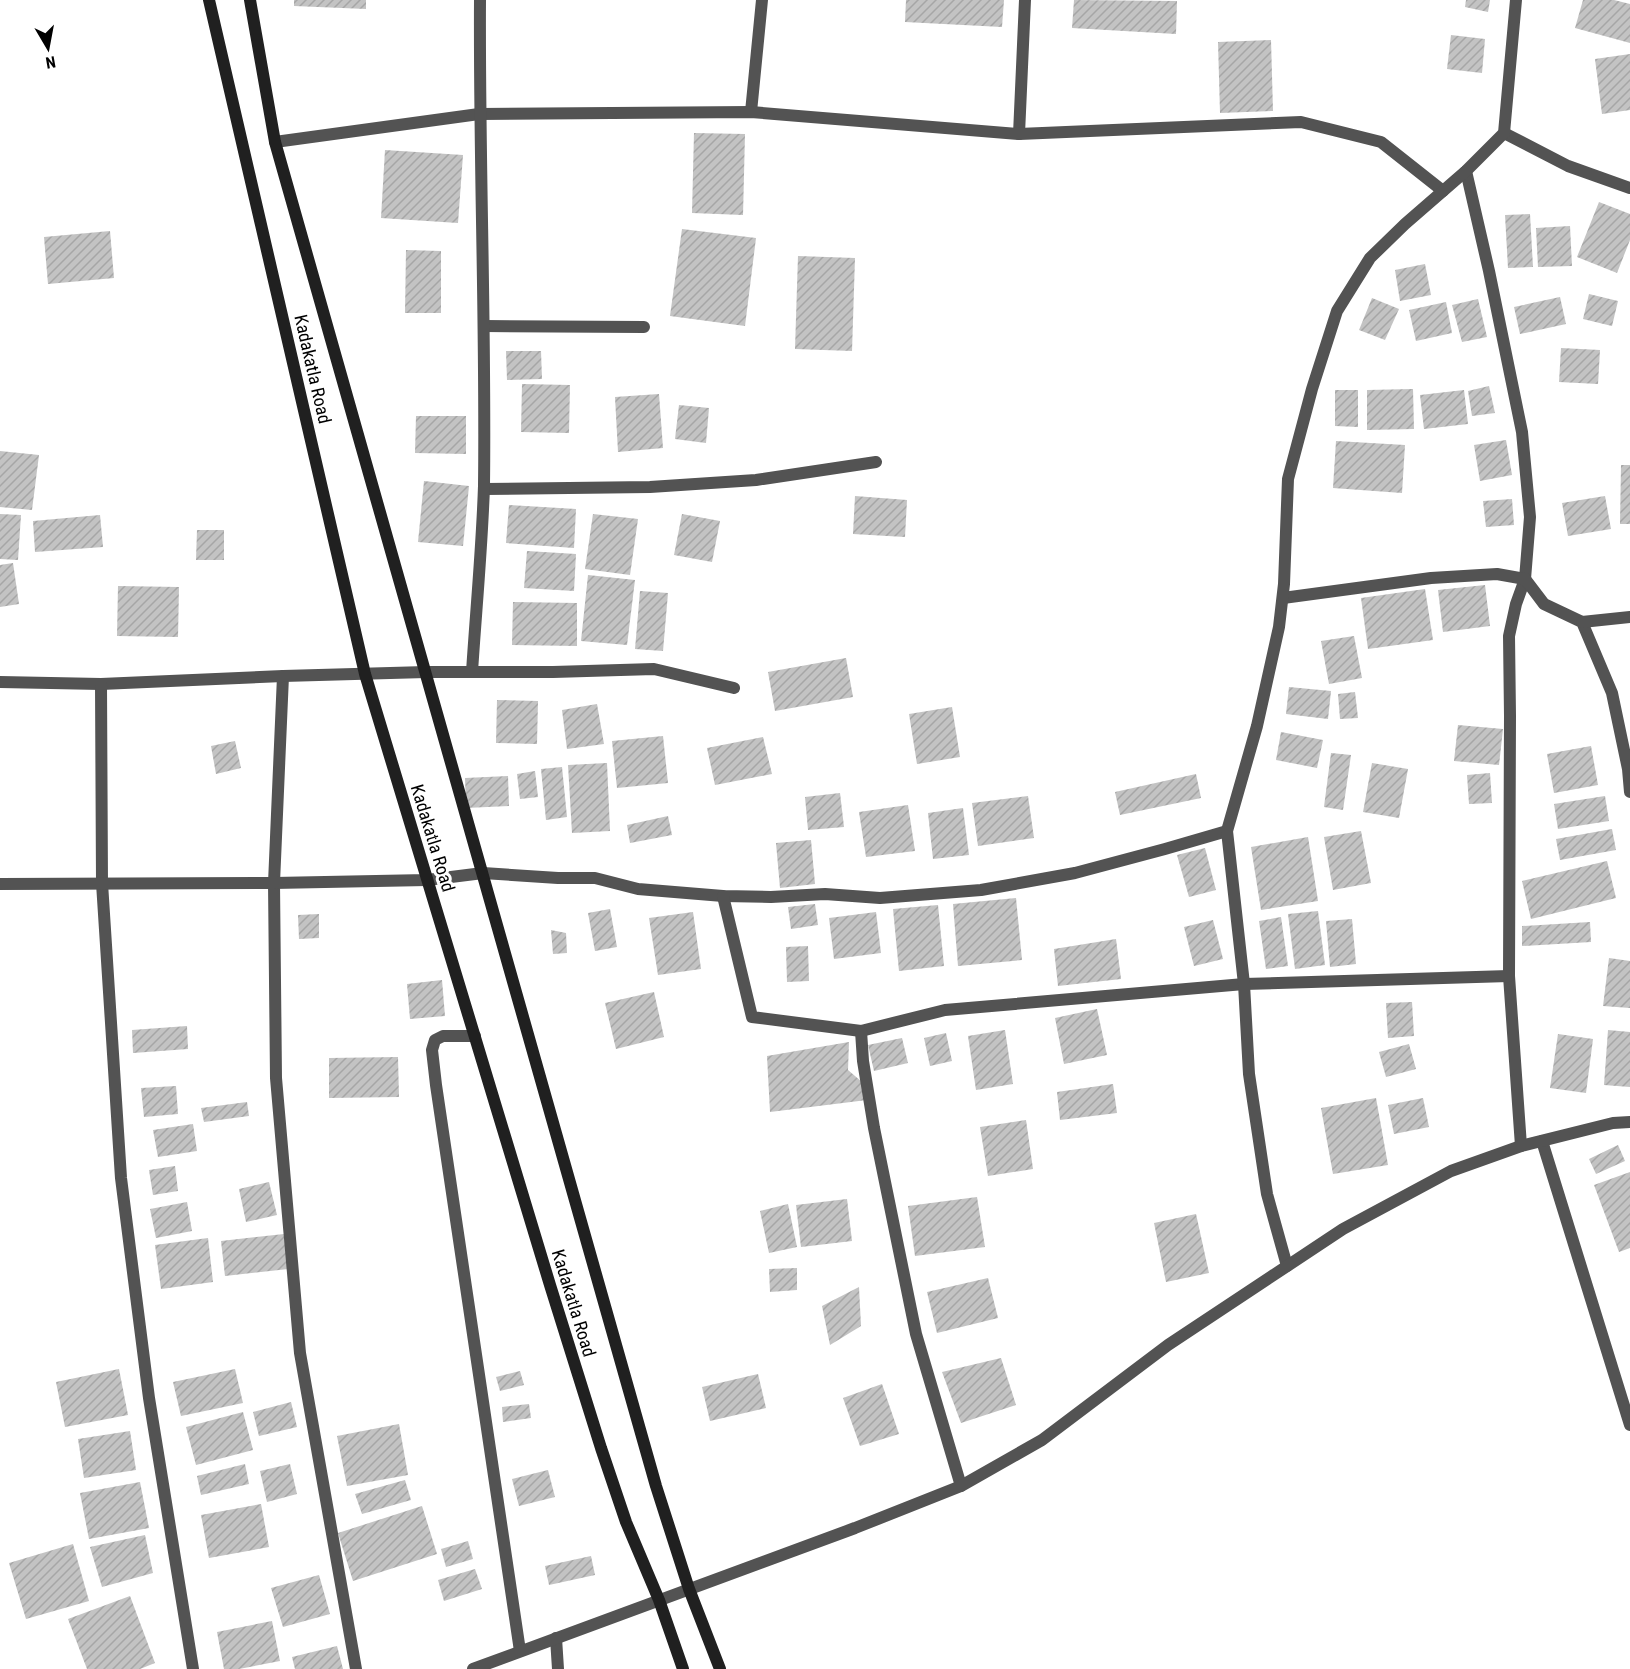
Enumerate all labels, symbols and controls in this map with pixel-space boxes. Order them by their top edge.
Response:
north arrow [18,18,78,78]
text: N [44,52,57,72]
street label: Kadakatla Road [290,313,336,425]
street label: Kadakatla Road [407,782,459,894]
street label: Kadakatla Road [548,1247,600,1359]

